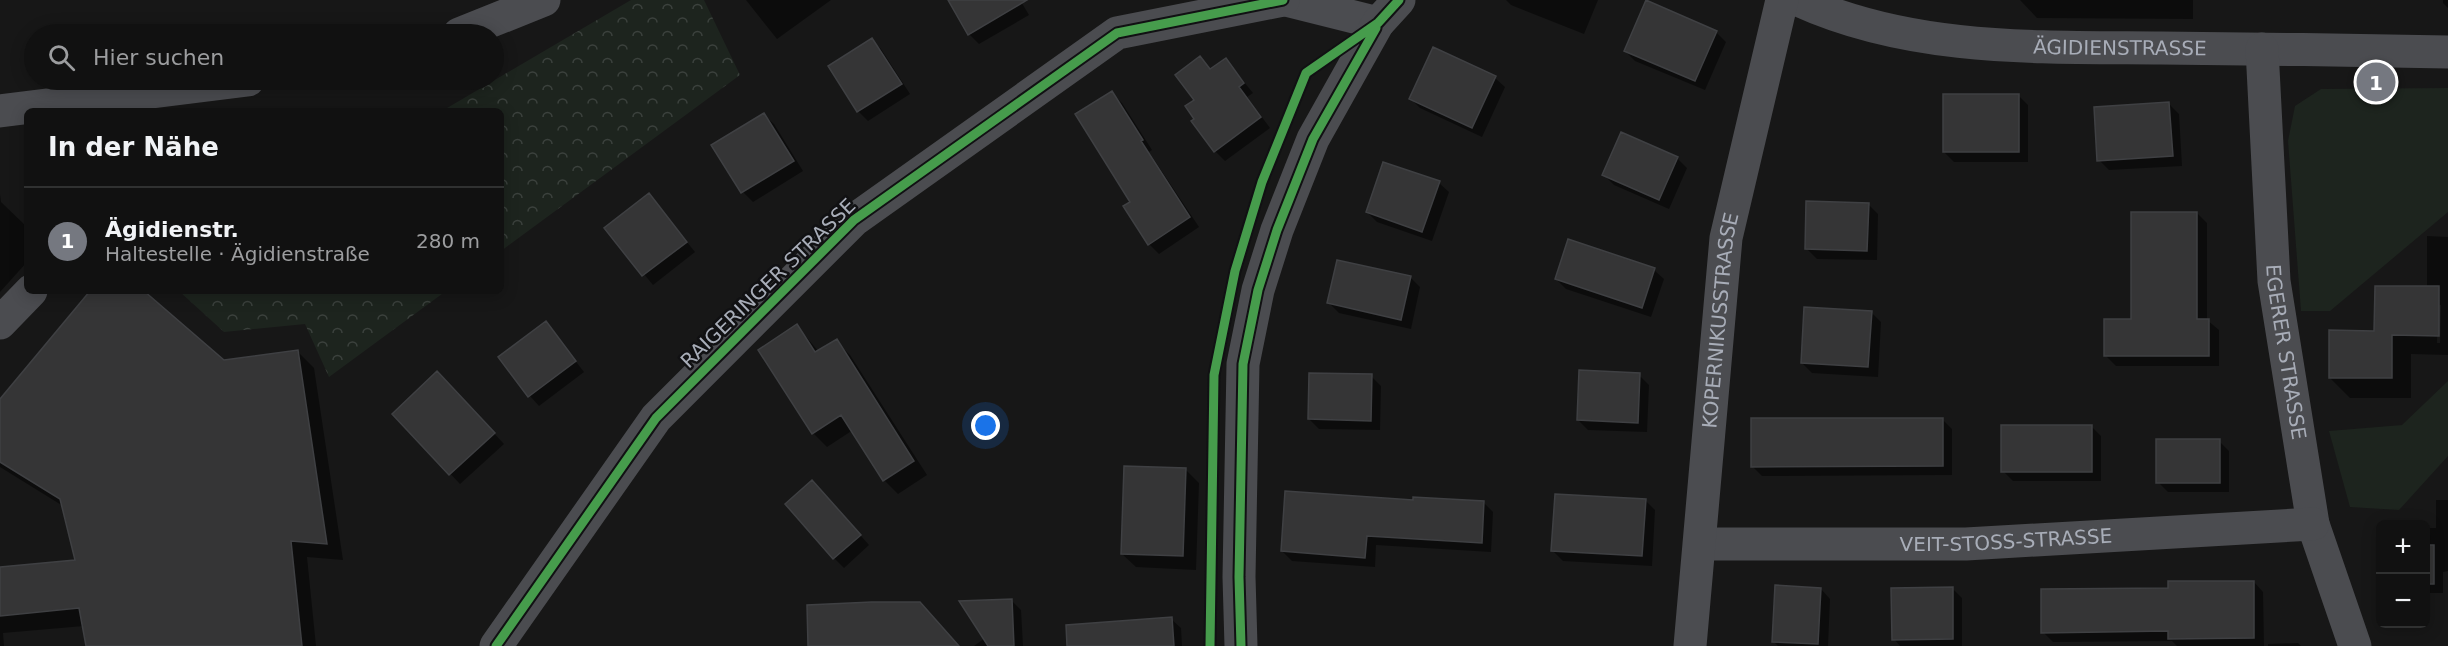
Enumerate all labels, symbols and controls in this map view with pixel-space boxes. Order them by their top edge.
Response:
search box [24,24,504,90]
street label: ÄGIDIENSTRASSE [2033,35,2207,60]
icon: search [45,41,78,74]
text: Hier suchen [93,45,224,70]
pin: 1 [2356,60,2396,104]
text: In der Nähe [48,132,219,162]
street label: RAIGERINGER STRASSE [676,193,860,373]
street label: KOPERNIKUSSTRASSE [1697,210,1744,429]
text: Ägidienstr. [105,217,239,242]
text: 1 [61,229,74,253]
text: 280 m [416,229,480,253]
text: Haltestelle · Ägidienstraße [105,242,370,266]
street label: EGERER STRASSE [2261,263,2311,441]
your location [971,411,1000,440]
map controls [2376,520,2430,628]
button: + [2376,520,2430,574]
street label: VEIT-STOSS-STRASSE [1900,524,2113,556]
button: − [2376,574,2430,628]

